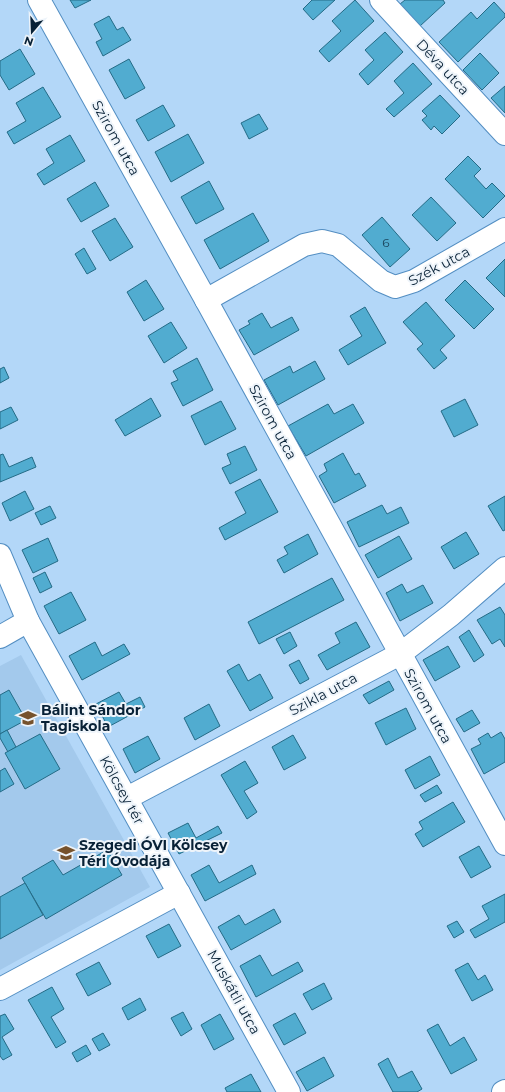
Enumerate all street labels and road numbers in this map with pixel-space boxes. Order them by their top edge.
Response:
street label: Déva utca [413,35,473,99]
street label: Szirom utca [88,97,144,179]
street label: Szék utca [405,242,473,290]
street label: Szirom utca [245,381,301,463]
street label: Szirom utca [400,665,456,747]
street label: Szikla utca [286,669,360,719]
street label: Kölcsey tér [96,752,148,828]
street label: Muskátli utca [203,947,265,1037]

